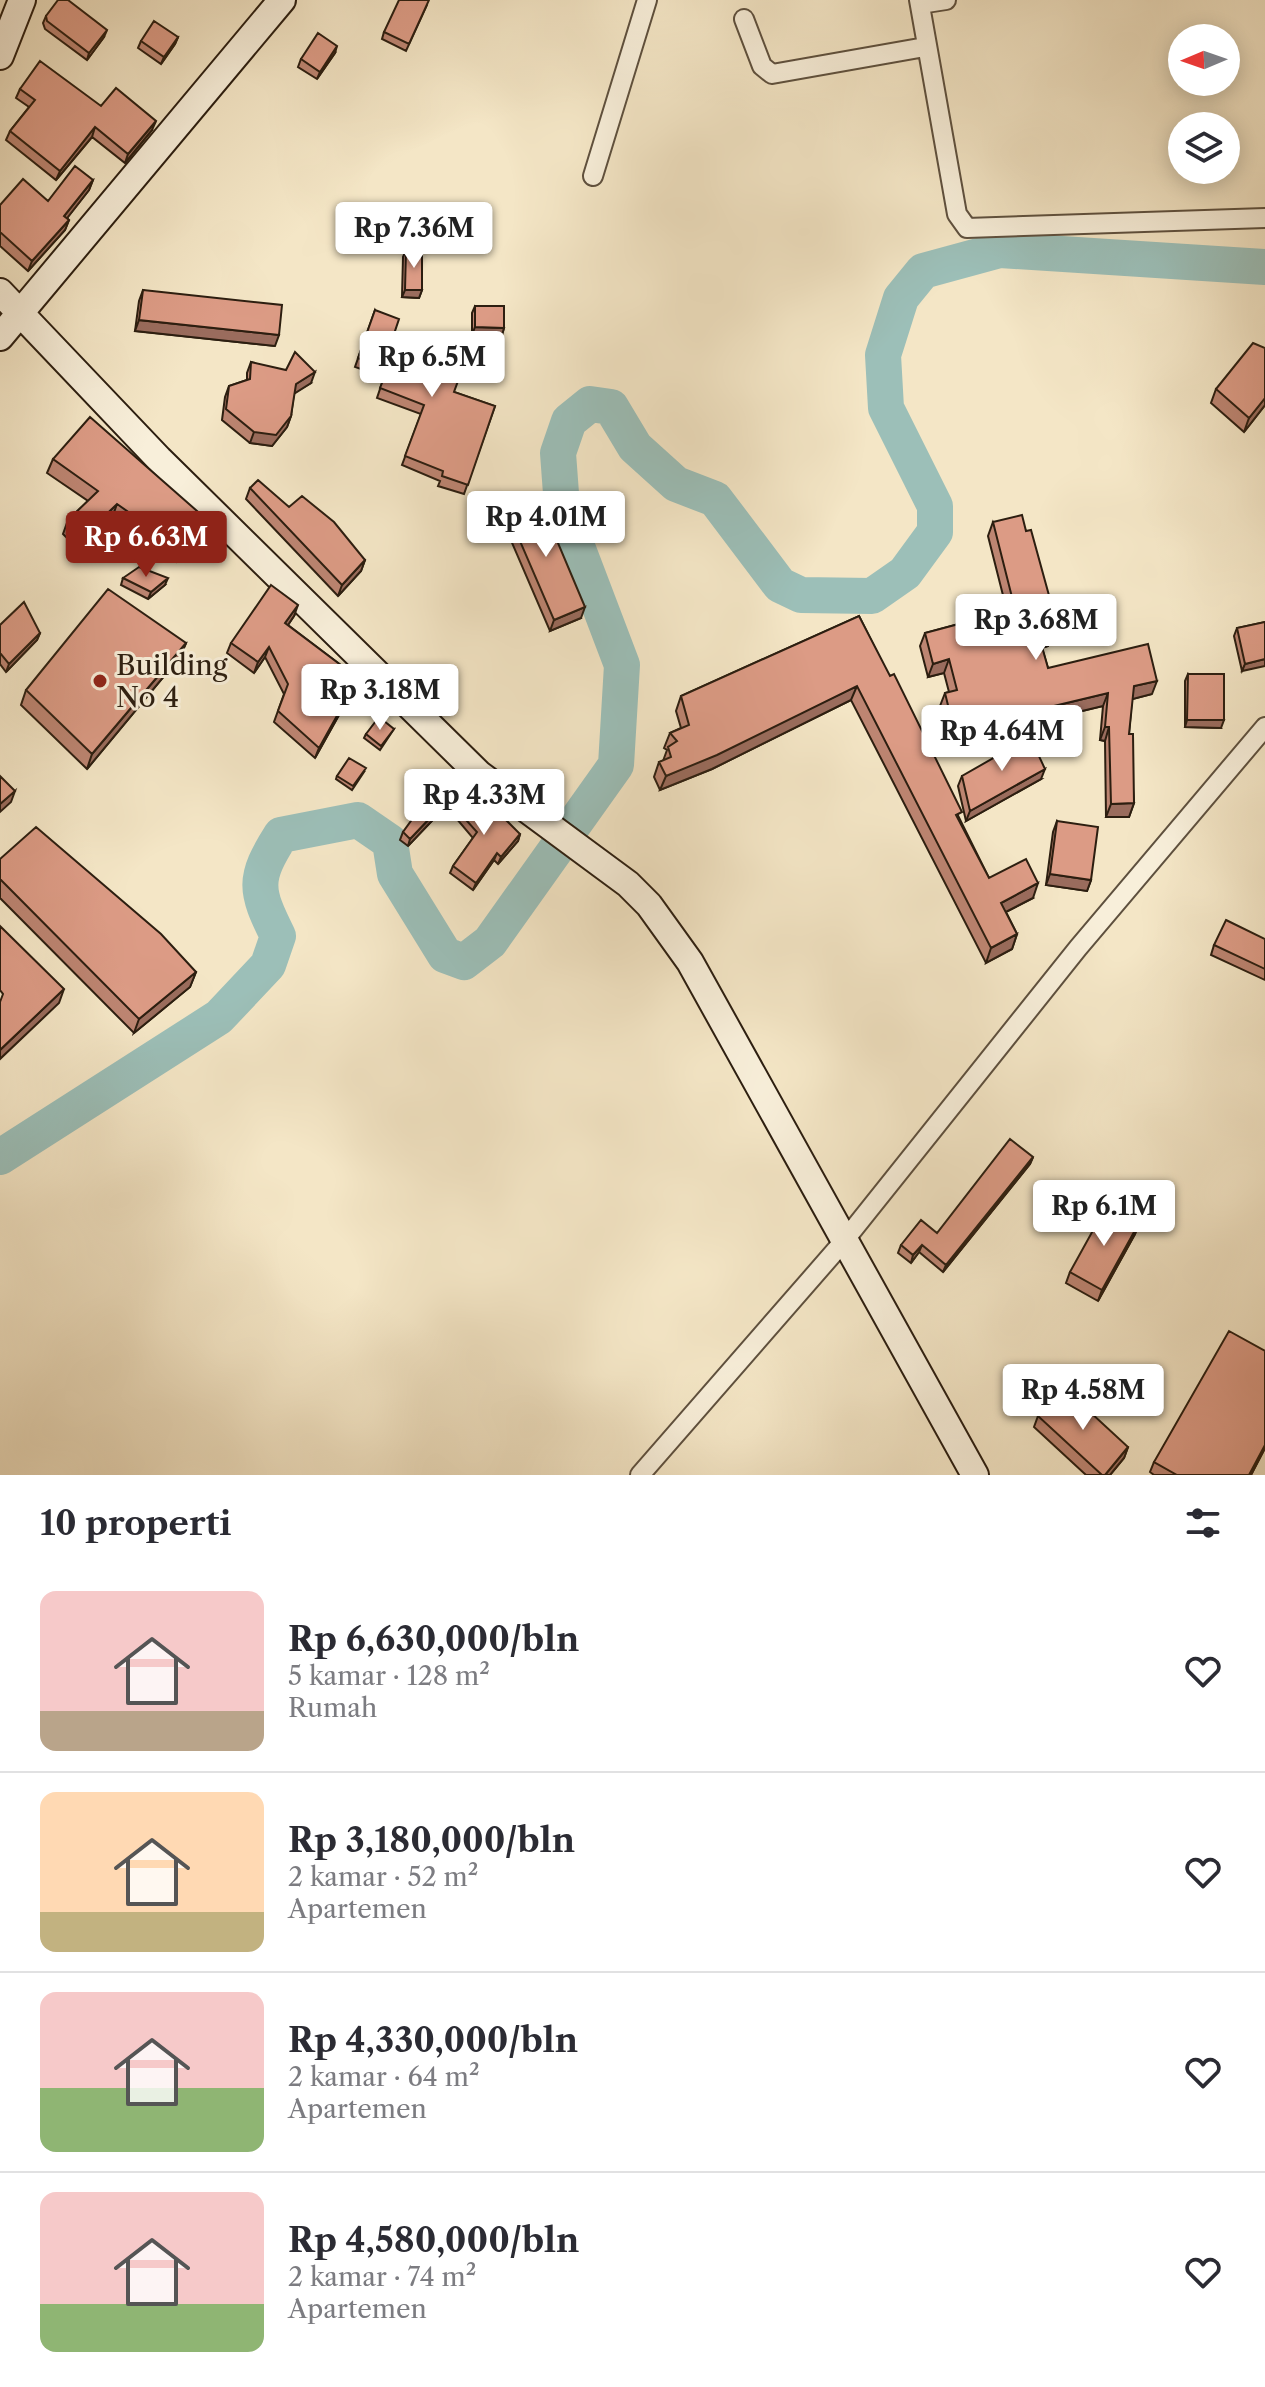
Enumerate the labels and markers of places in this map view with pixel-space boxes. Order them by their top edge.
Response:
pin: Rp 7.36M [331,202,497,270]
pin: Rp 6.5M [358,331,506,399]
pin: Rp 4.01M [463,491,629,559]
pin: Rp 6.63M [63,511,229,579]
pin: Rp 3.68M [953,594,1119,662]
place label: Building No 4 [116,648,228,714]
pin: Rp 3.18M [297,664,463,732]
marker: Building No 4 [91,672,109,690]
pin: Rp 4.64M [919,705,1085,773]
pin: Rp 4.33M [401,769,567,837]
pin: Rp 6.1M [1030,1180,1178,1248]
pin: Rp 4.58M [1000,1364,1166,1432]

